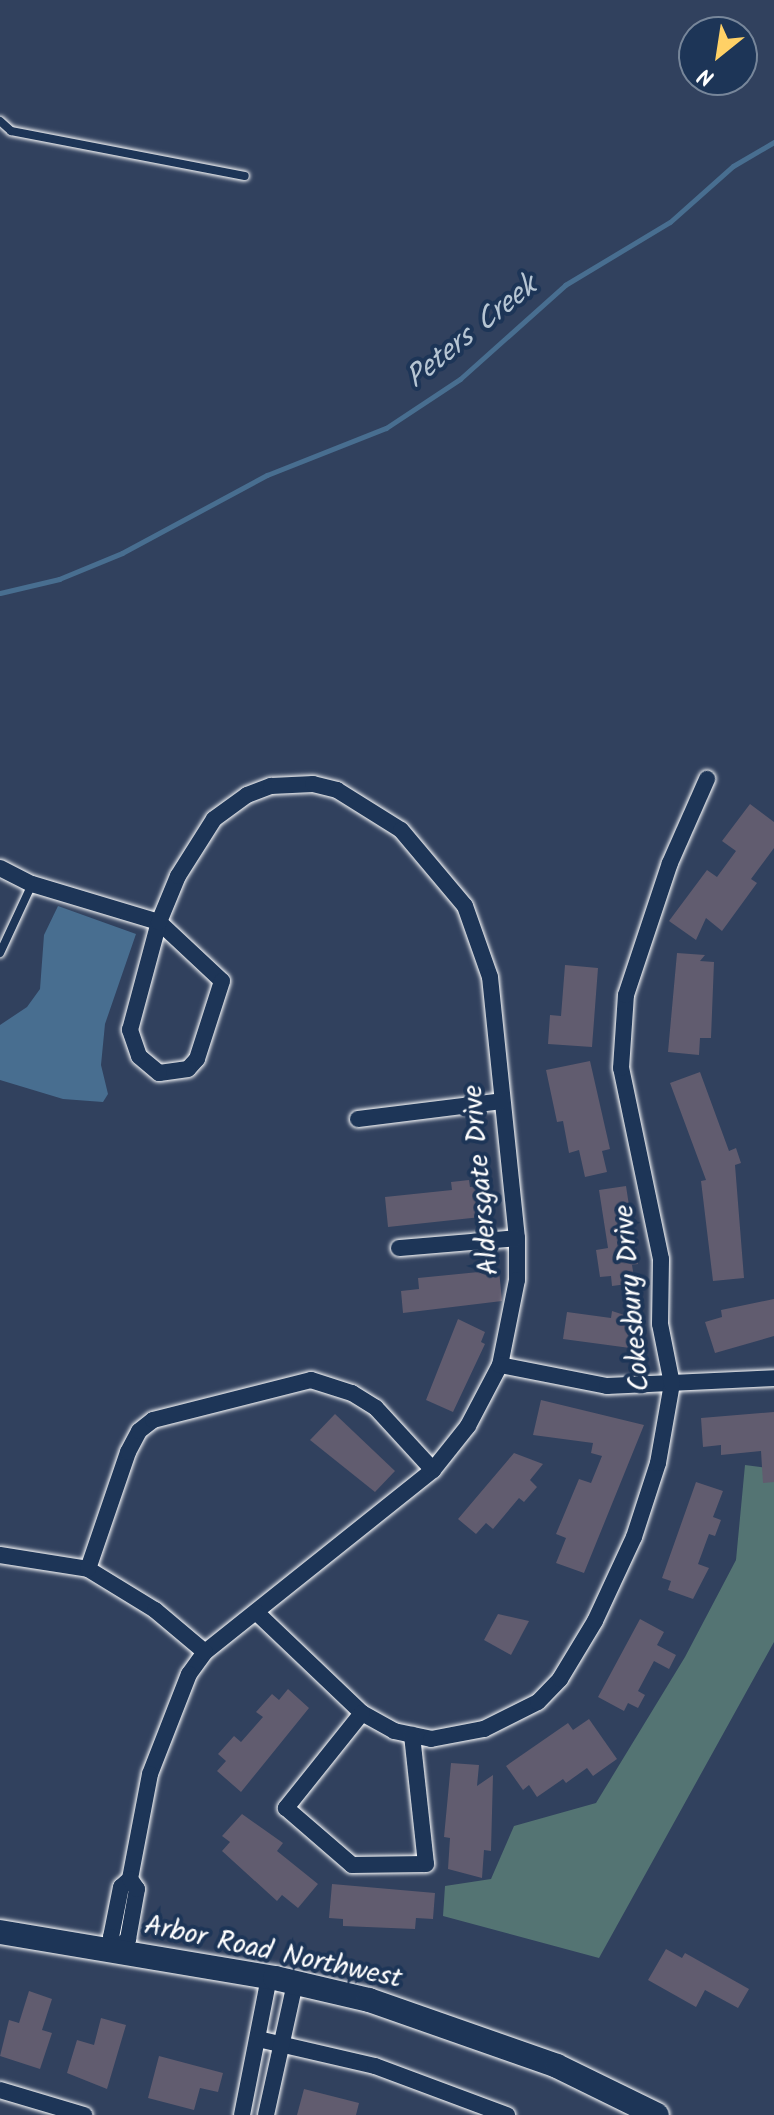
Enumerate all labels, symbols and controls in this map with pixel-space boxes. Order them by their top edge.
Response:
north arrow [678,16,758,96]
text: N [692,57,722,94]
water label: Peters Creek [399,269,545,397]
street label: Aldersgate Drive [457,1083,507,1277]
street label: Cokesbury Drive [608,1203,658,1393]
street label: Arbor Road Northwest [141,1909,405,1997]

